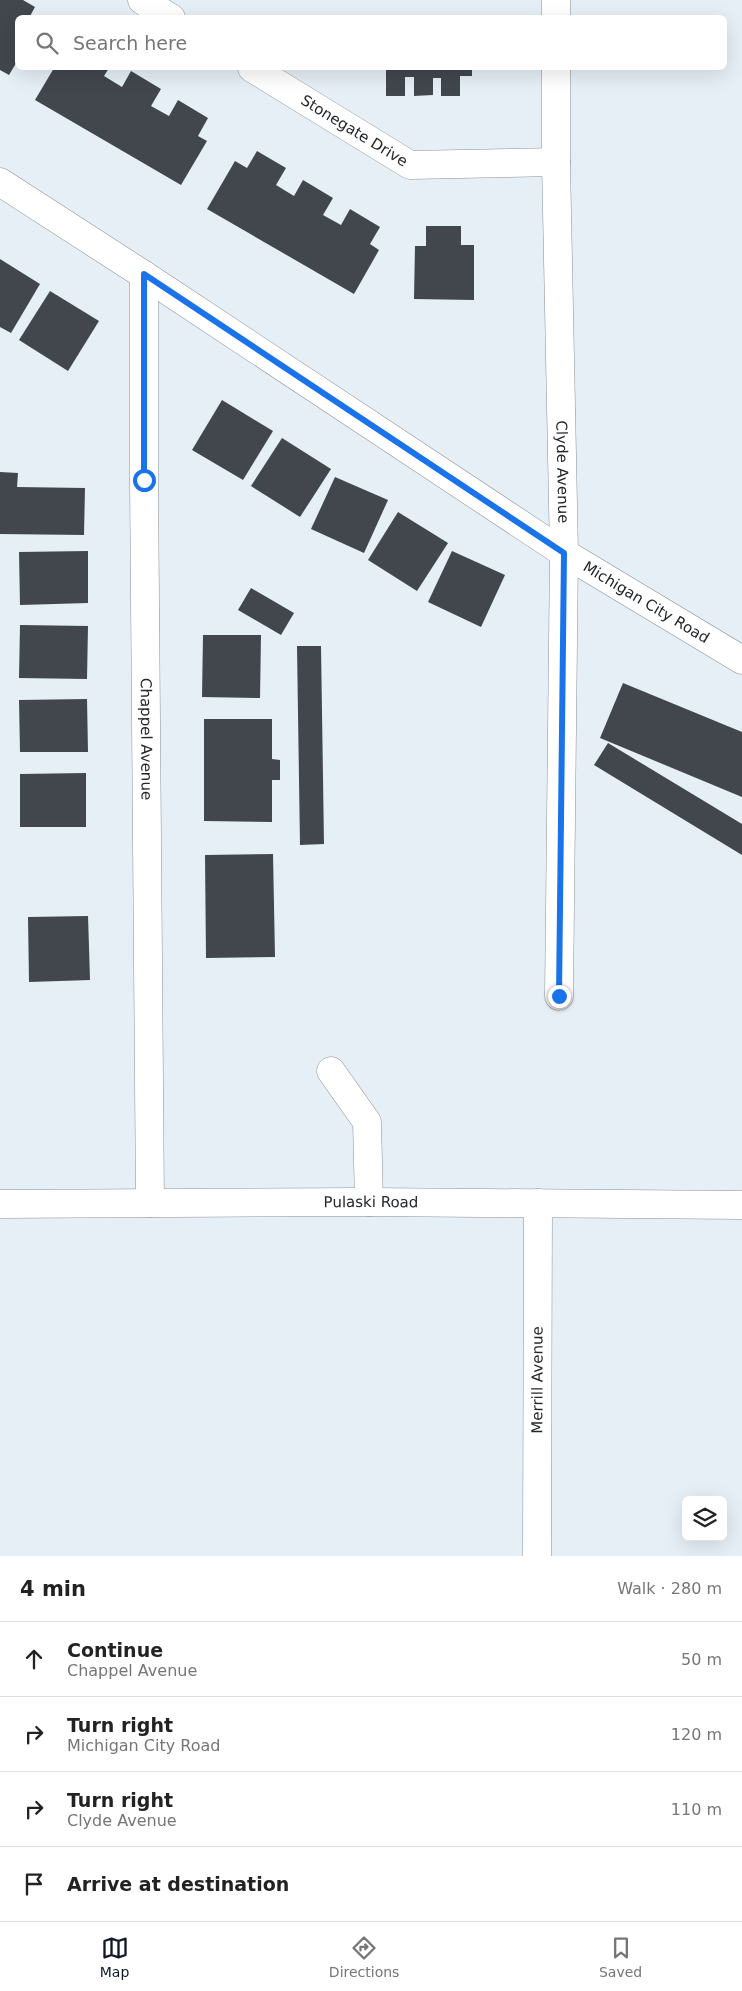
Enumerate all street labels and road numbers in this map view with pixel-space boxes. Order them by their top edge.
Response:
street label: Stonegate Drive [298,91,411,170]
street label: Clyde Avenue [552,420,572,524]
street label: Michigan City Road [580,558,713,647]
street label: Chappel Avenue [137,678,156,800]
street label: Pulaski Road [324,1193,418,1211]
street label: Merrill Avenue [528,1326,547,1434]

